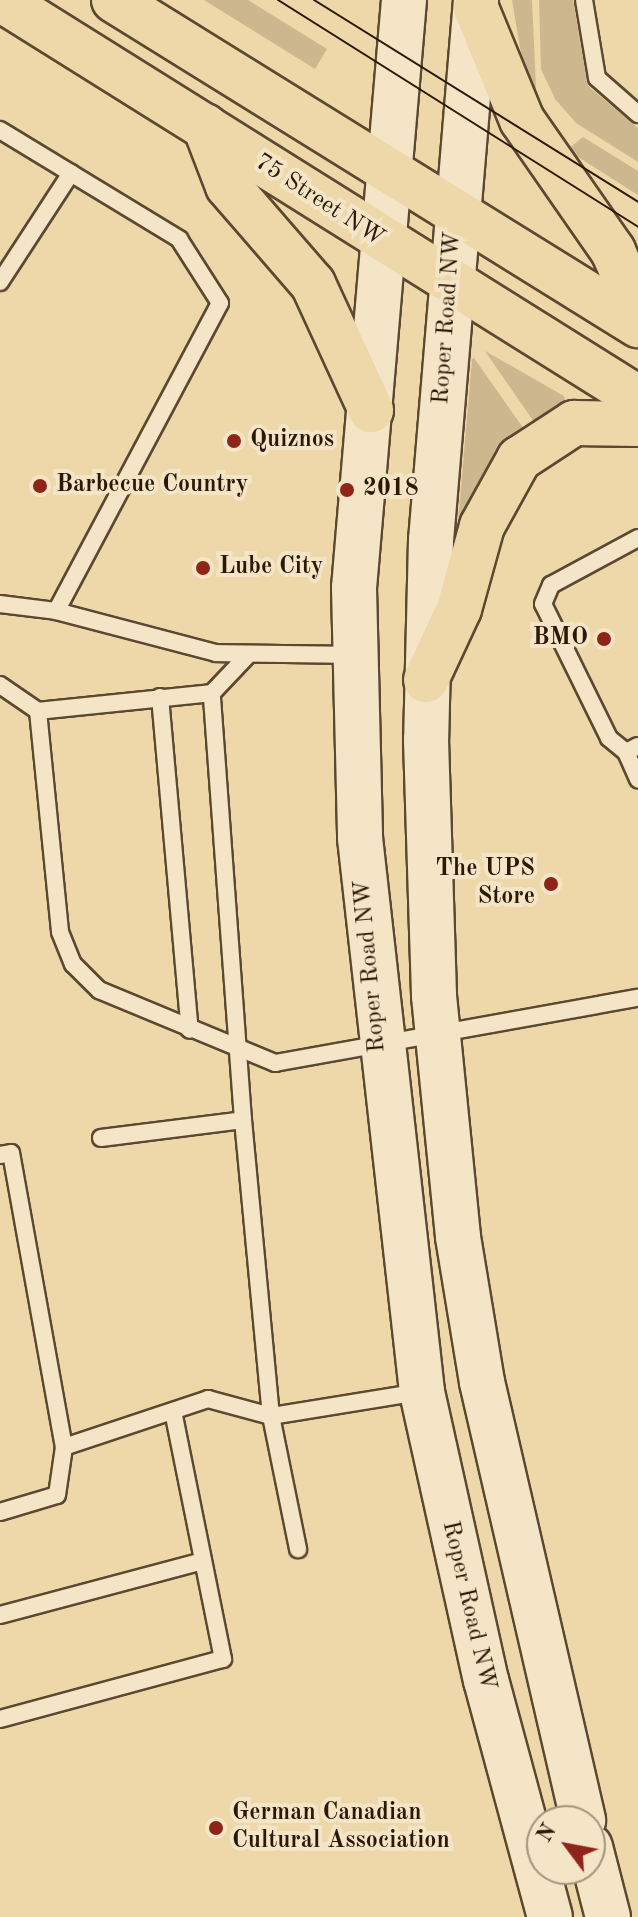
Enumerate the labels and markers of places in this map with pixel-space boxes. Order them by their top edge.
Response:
place label: Quiznos [250,427,334,455]
marker: Quiznos [225,432,243,450]
place label: Barbecue Country [56,472,248,500]
place label: 2018 [363,476,419,504]
marker: Barbecue Country [31,477,49,495]
marker: 2018 [338,481,356,499]
place label: Lube City [219,554,323,582]
marker: Lube City [194,559,212,577]
place label: BMO [533,625,588,653]
marker: BMO [595,630,613,648]
place label: The UPS Store [436,856,535,912]
marker: The UPS Store [542,875,560,893]
place label: German Canadian Cultural Association [232,1800,450,1856]
marker: German Canadian Cultural Association [207,1819,225,1837]

